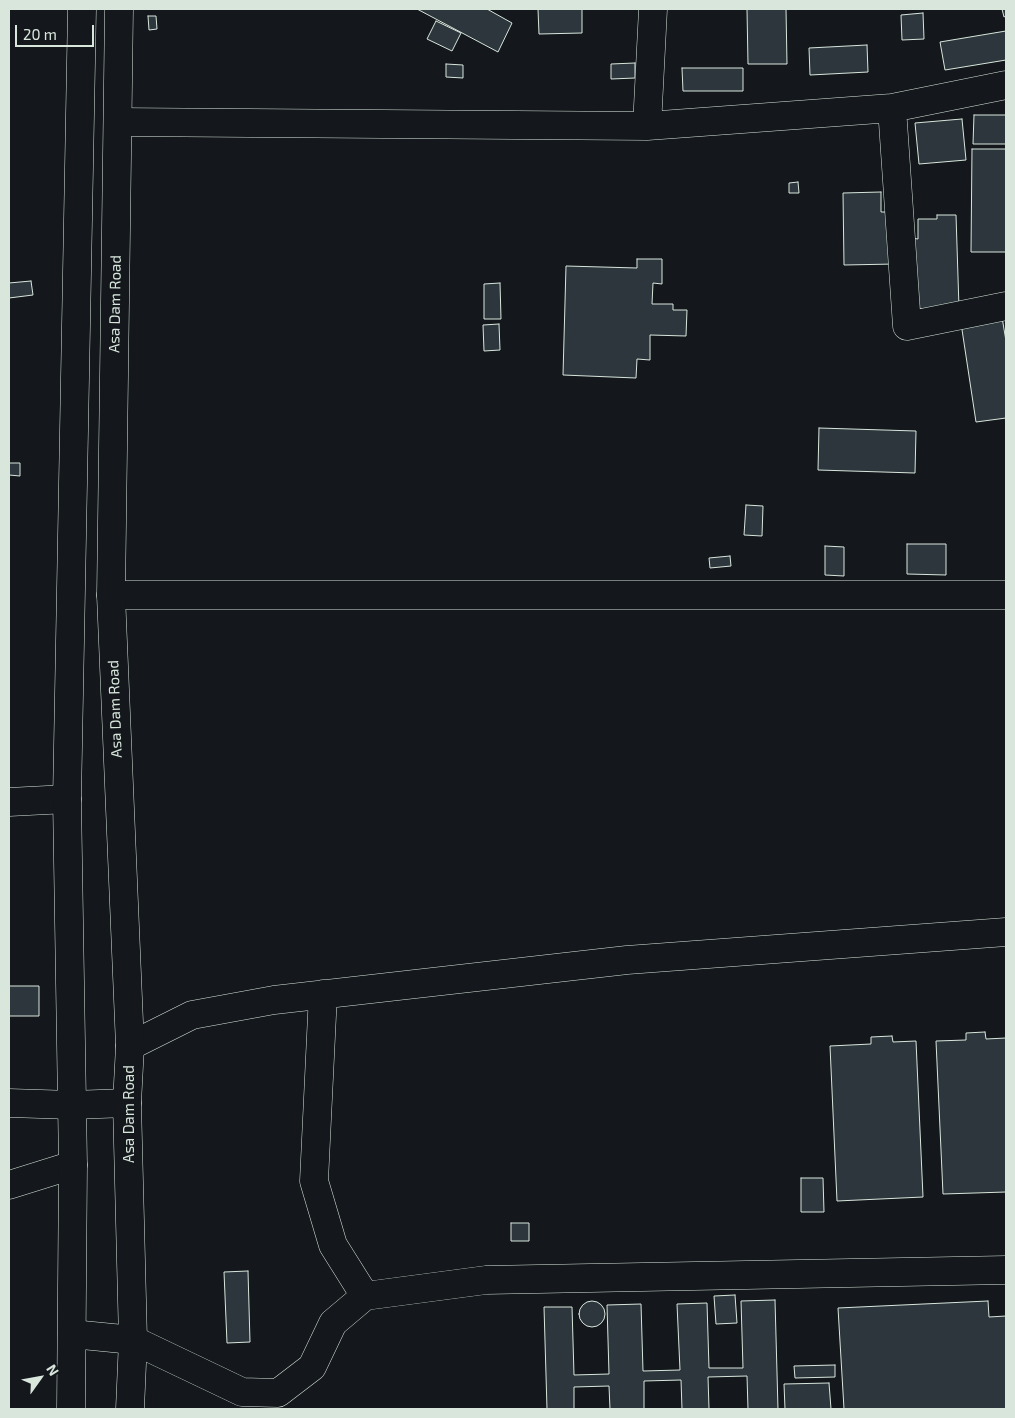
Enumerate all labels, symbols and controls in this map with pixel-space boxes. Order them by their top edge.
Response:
scale bar [18,15,96,47]
text: 20 m [23,25,57,43]
street label: Asa Dam Road [105,255,125,353]
street label: Asa Dam Road [104,660,126,758]
street label: Asa Dam Road [120,1065,138,1163]
north arrow [15,1353,65,1403]
text: N [43,1361,63,1379]

